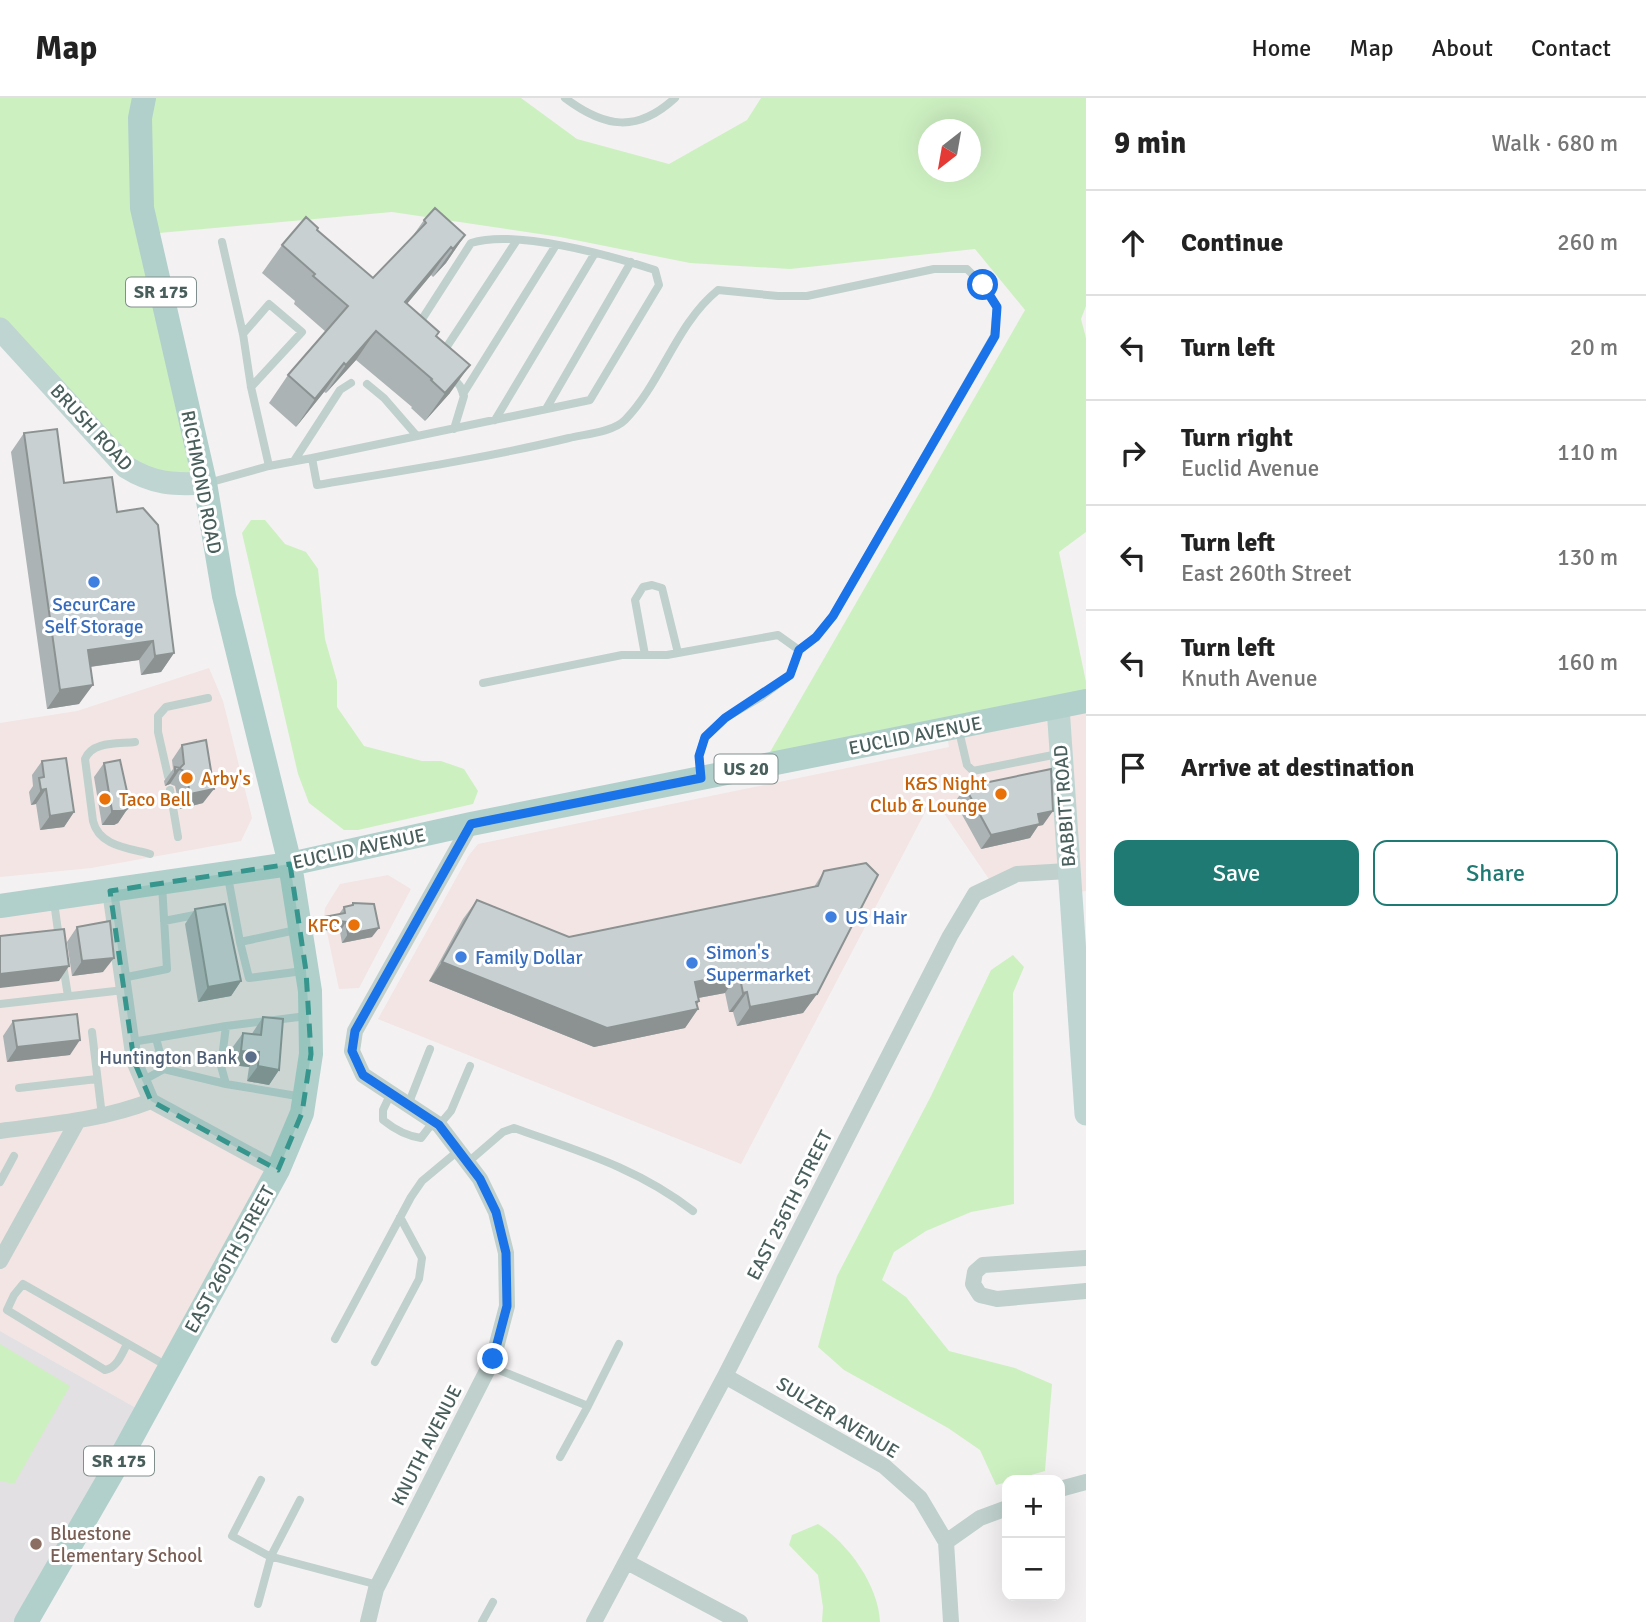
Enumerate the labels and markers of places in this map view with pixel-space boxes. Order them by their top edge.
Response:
marker: SecurCare Self Storage [86,574,102,590]
place label: SecurCare Self Storage [45,593,143,639]
place label: Arby's [201,767,251,791]
marker: Arby's [179,770,195,786]
place label: K&S Night Club & Lounge [870,772,987,818]
marker: K&S Night Club & Lounge [993,786,1009,802]
place label: Taco Bell [119,788,191,812]
marker: Taco Bell [97,791,113,807]
place label: US Hair [845,906,907,930]
marker: US Hair [823,909,839,925]
place label: KFC [307,914,340,938]
marker: KFC [346,917,362,933]
place label: Simon's Supermarket [706,941,811,987]
place label: Family Dollar [475,946,582,970]
marker: Family Dollar [453,949,469,965]
marker: Simon's Supermarket [684,955,700,971]
place label: Huntington Bank [99,1046,237,1070]
marker: Huntington Bank [243,1049,259,1065]
place label: Bluestone Elementary School [50,1522,203,1568]
marker: Bluestone Elementary School [28,1536,44,1552]

